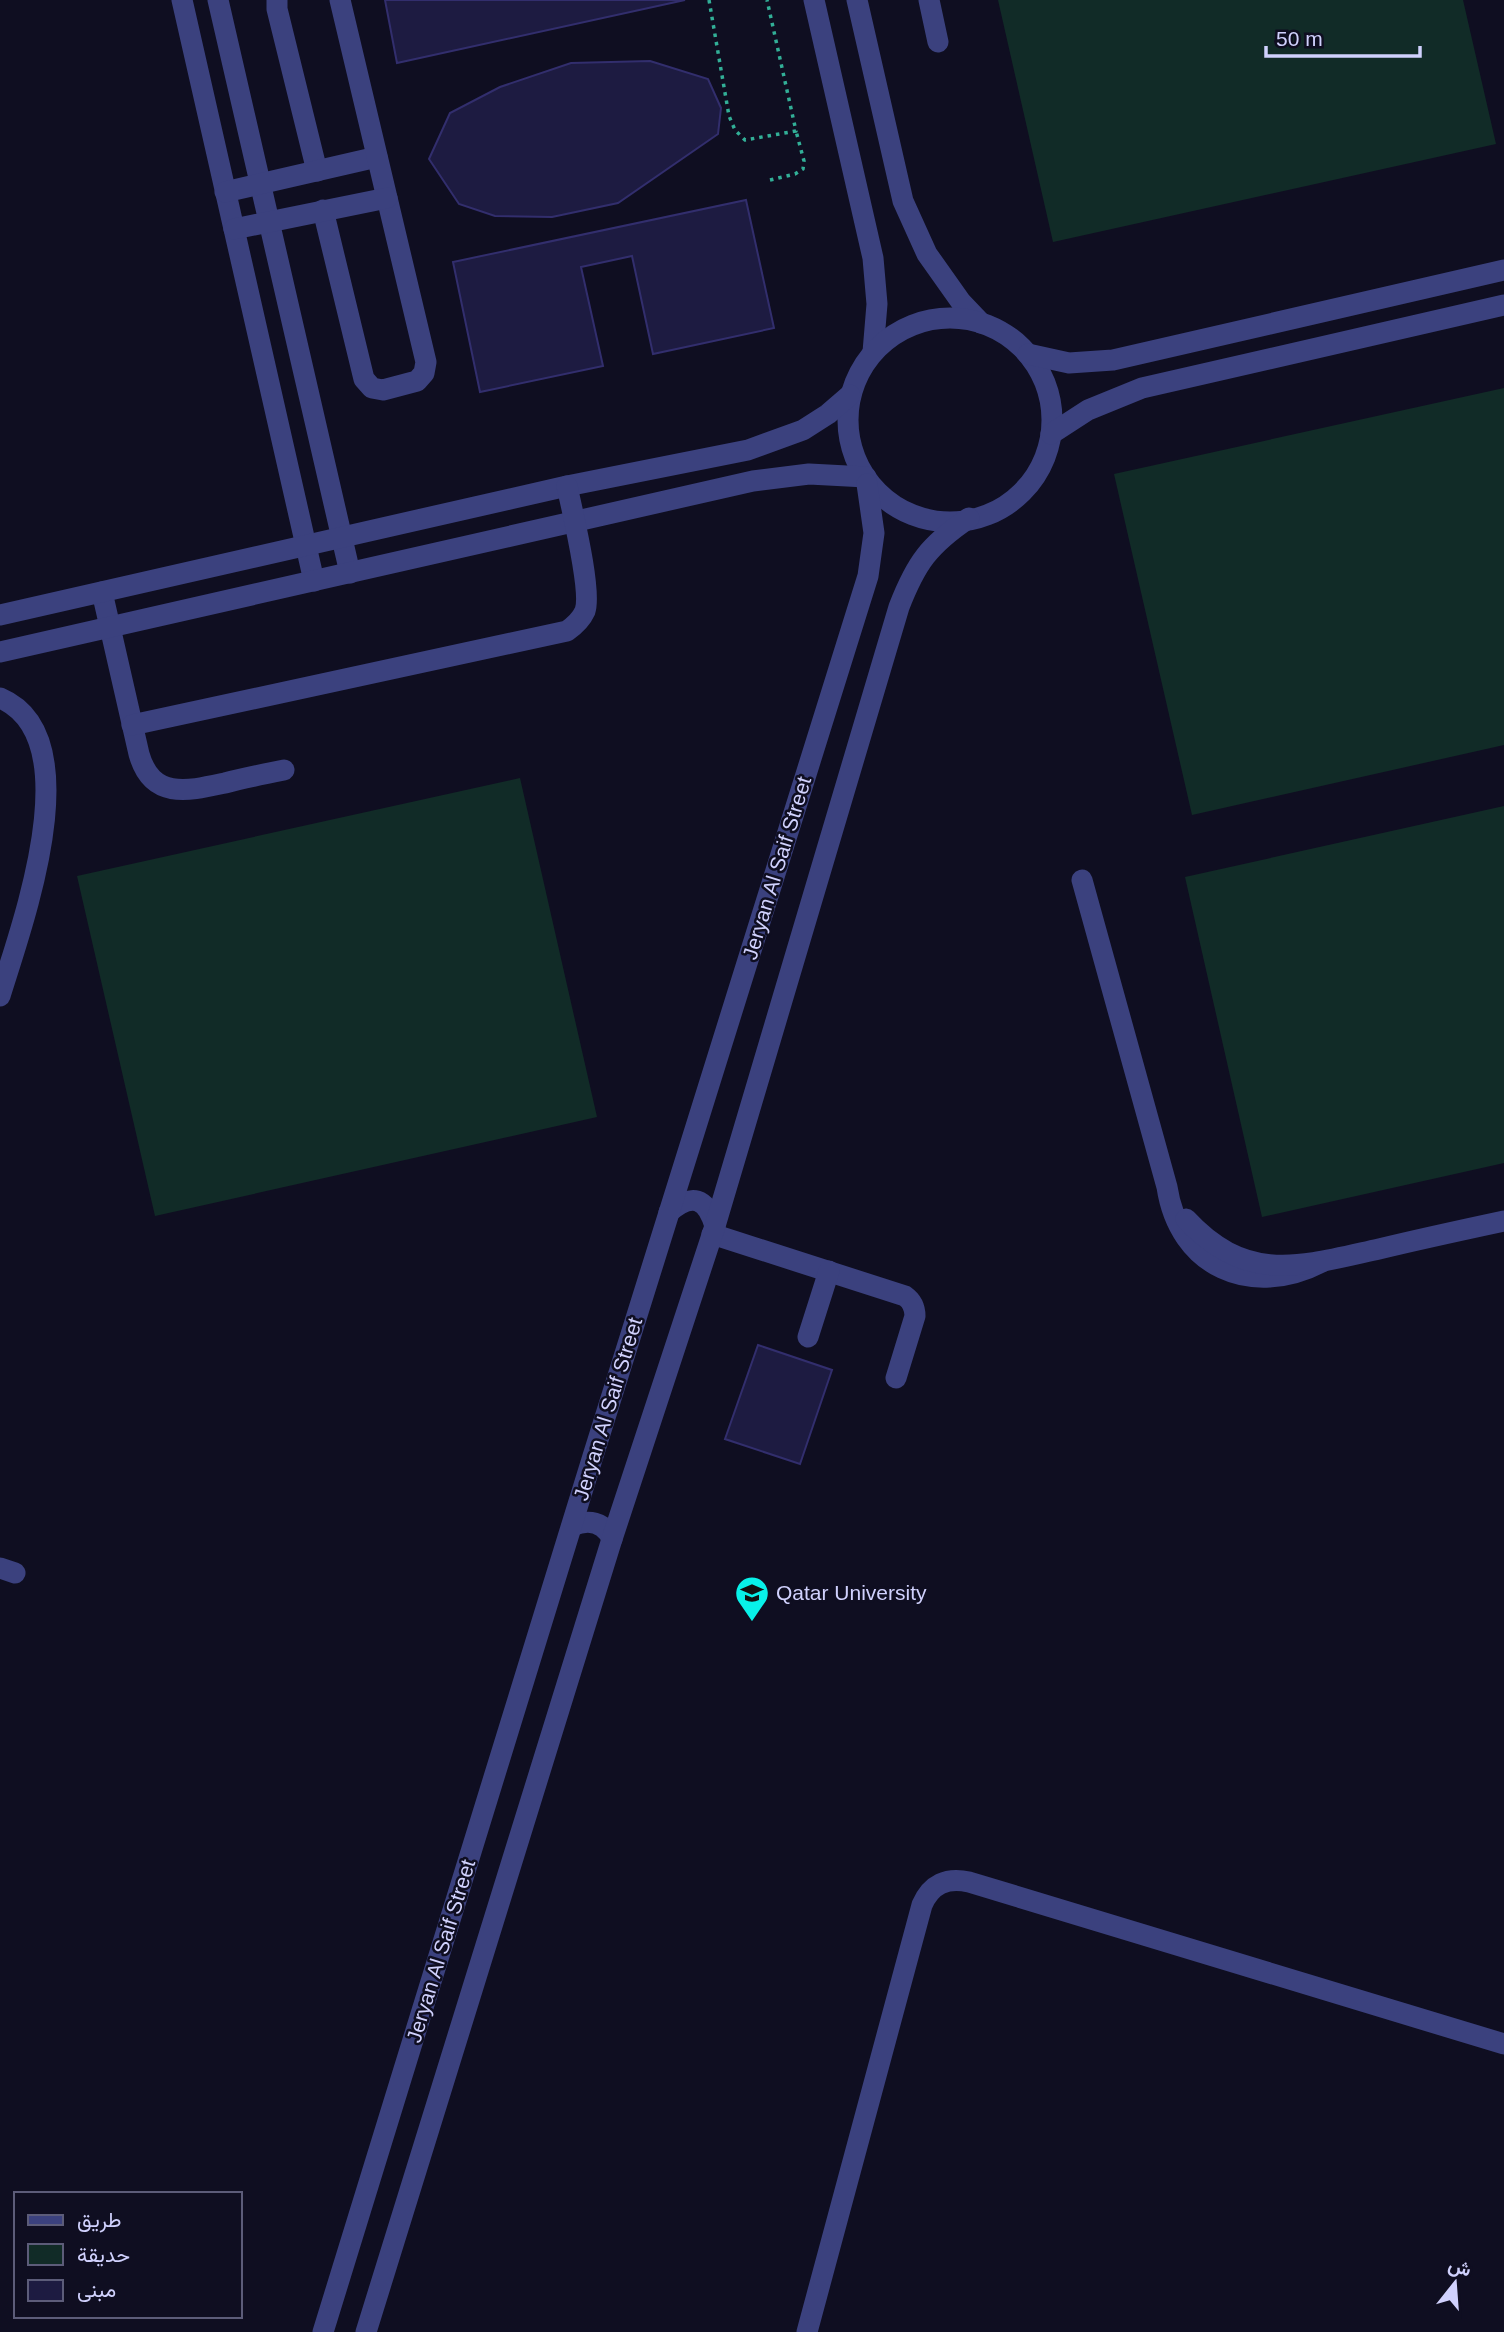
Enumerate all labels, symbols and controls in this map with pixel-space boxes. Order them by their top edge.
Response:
scale bar [1266,14,1420,58]
text: 50 m [1276,27,1323,50]
street label: Jeryan Al Saif Street [738,773,815,962]
street label: Jeryan Al Saif Street [569,1314,646,1503]
school or university icon: Qatar University [733,1574,771,1623]
place label: Qatar University [776,1581,927,1604]
street label: Jeryan Al Saif Street [402,1856,479,2045]
legend [14,2192,242,2318]
text: طريق [77,2208,122,2233]
text: حديقة [77,2243,130,2267]
north arrow [1420,2248,1490,2318]
text: ش [1446,2254,1474,2282]
text: مبنى [77,2278,116,2302]

